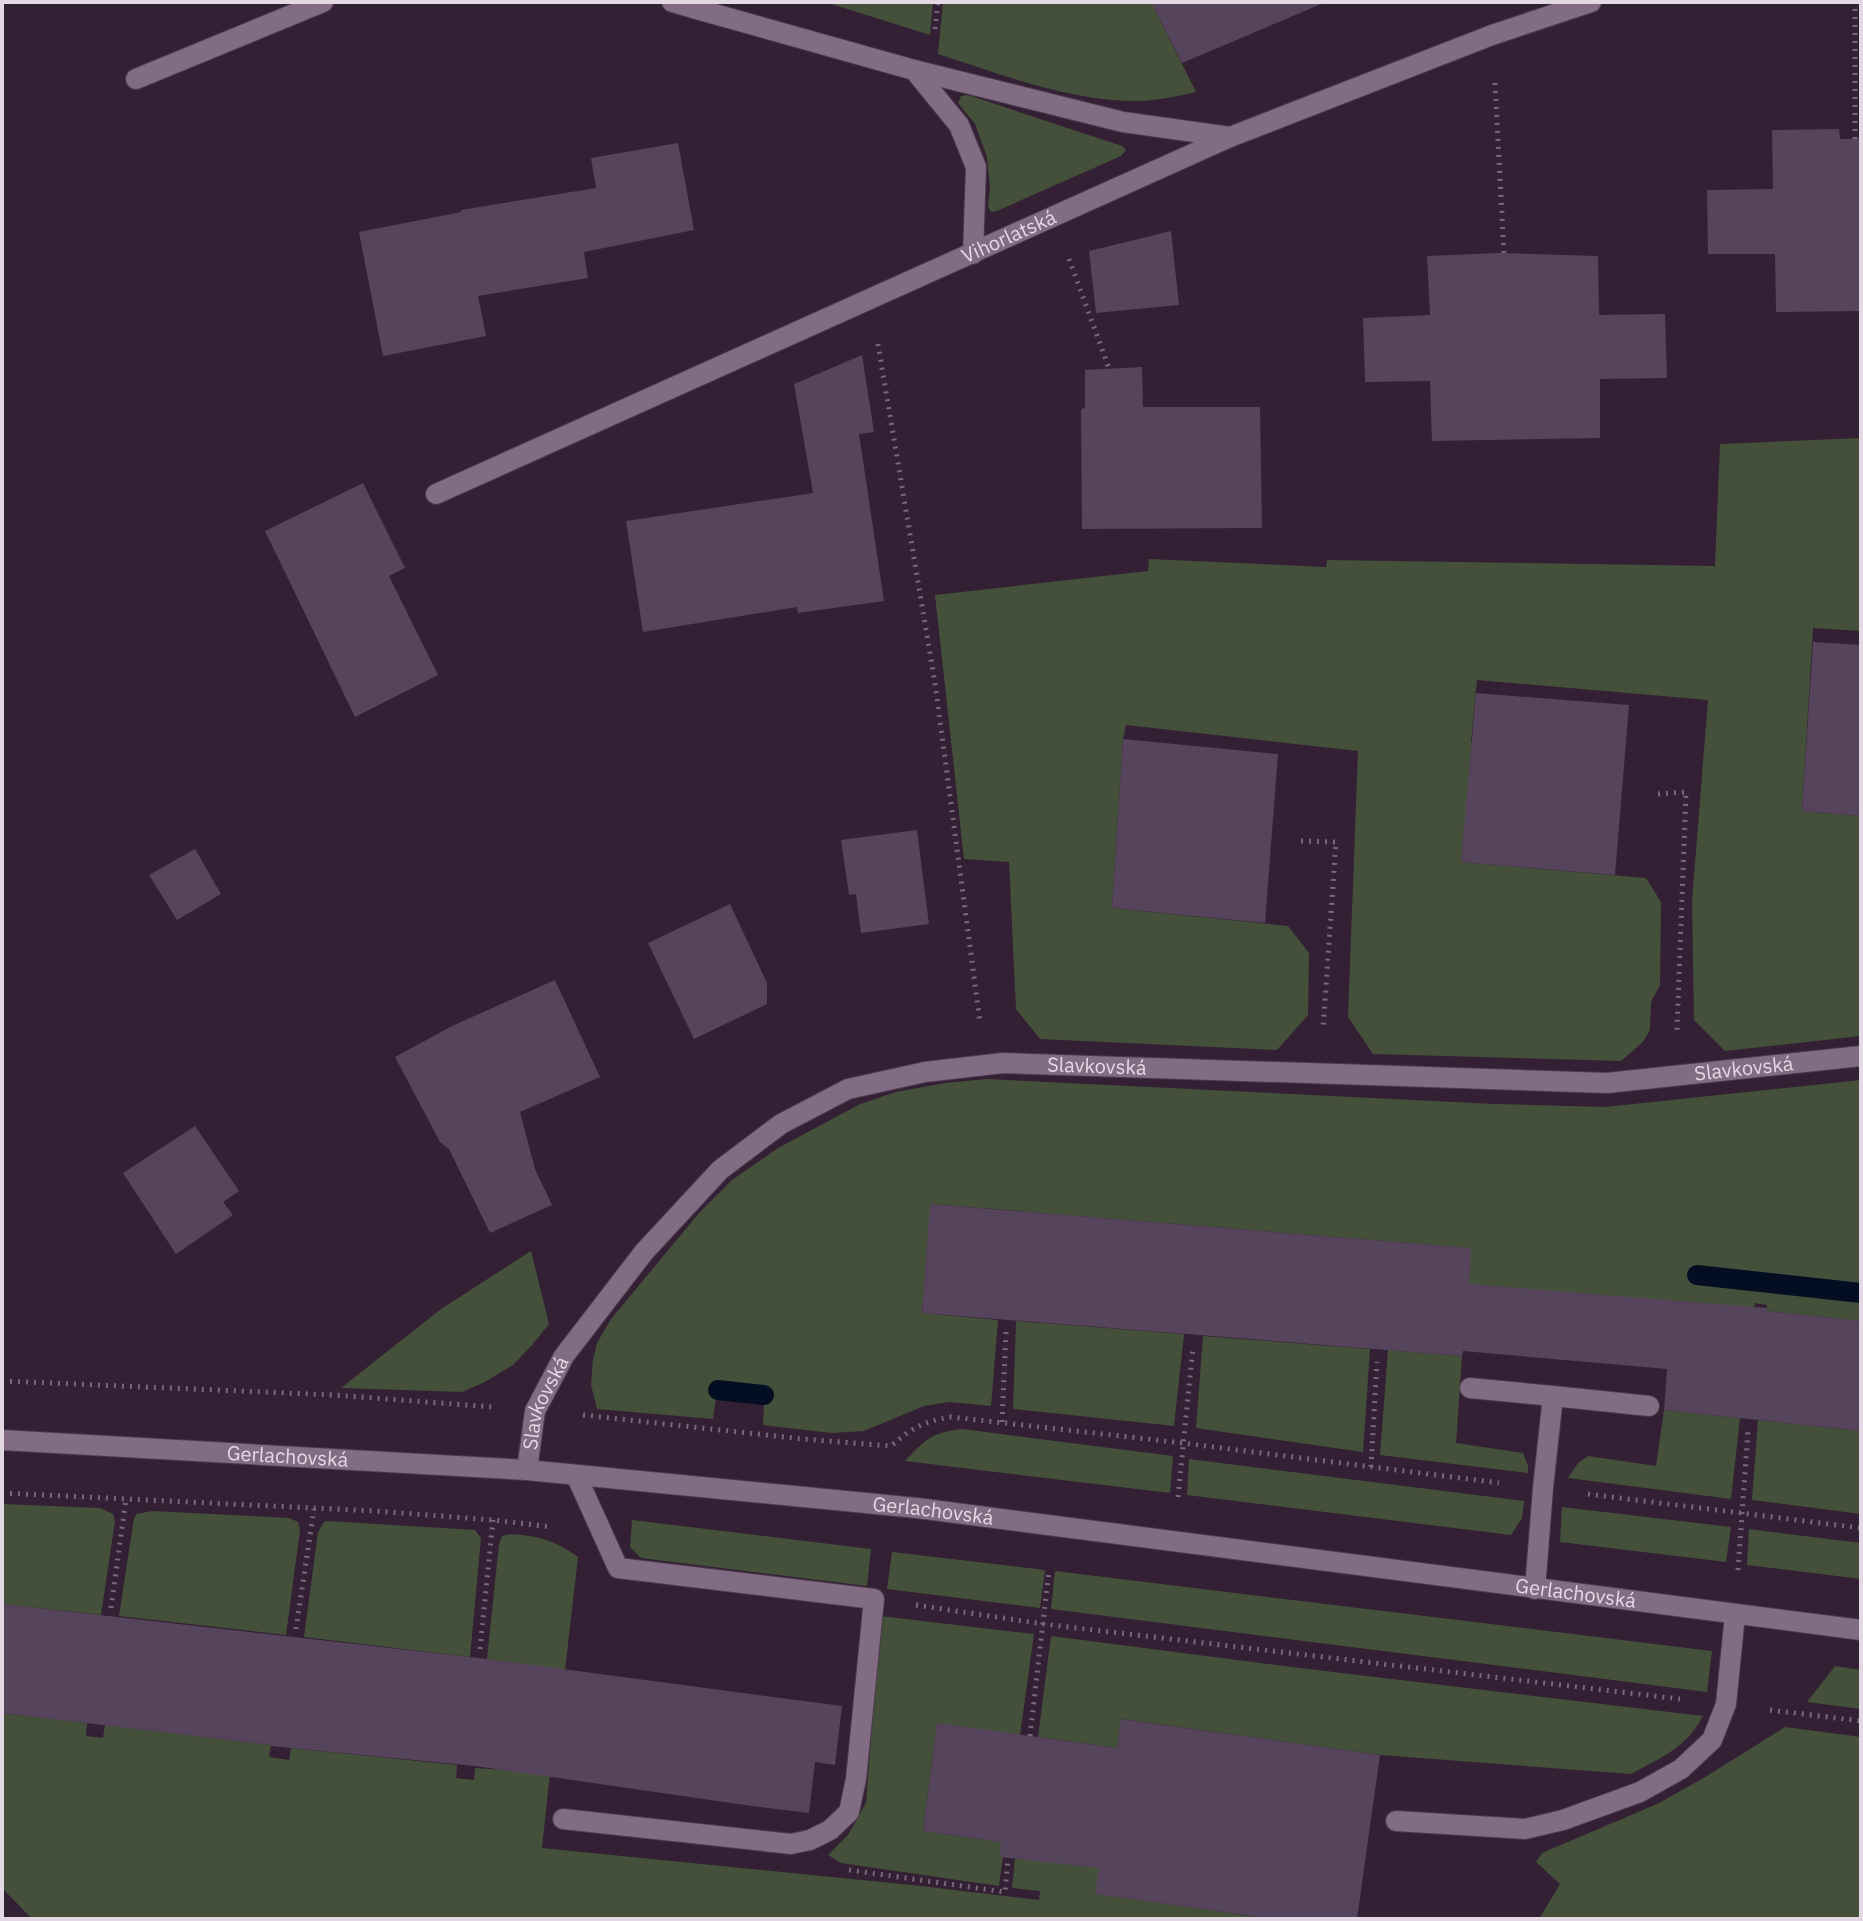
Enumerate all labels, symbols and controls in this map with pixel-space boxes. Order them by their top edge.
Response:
street label: Vihorlatská [957,203,1061,269]
street label: Slavkovská [1693,1049,1795,1087]
street label: Slavkovská [1047,1050,1147,1081]
street label: Slavkovská [516,1351,575,1452]
street label: Gerlachovská [226,1439,349,1473]
street label: Gerlachovská [871,1490,996,1531]
street label: Gerlachovská [1514,1571,1638,1614]

